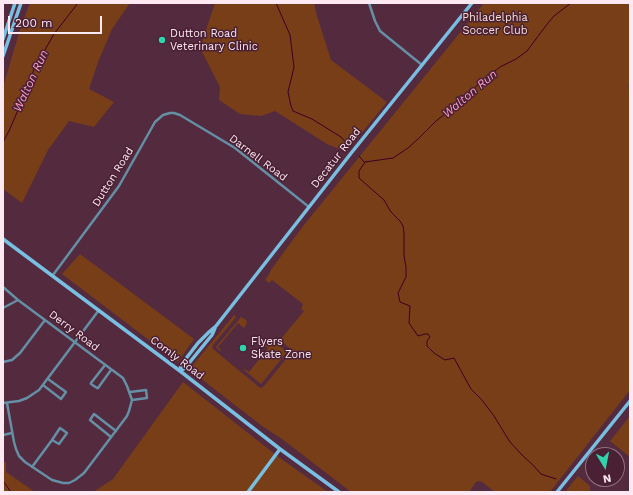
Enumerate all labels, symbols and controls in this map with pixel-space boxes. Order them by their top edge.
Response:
scale bar [10,8,104,34]
park label: Philadelphia Soccer Club [462,11,528,37]
text: 200 m [15,16,52,30]
place label: Dutton Road Veterinary Clinic [170,27,258,53]
marker: Dutton Road Veterinary Clinic [157,35,167,45]
water label: Walton Run [10,48,52,114]
water label: Walton Run [440,67,500,121]
street label: Decatur Road [308,125,364,191]
street label: Darnell Road [226,132,290,184]
street label: Dutton Road [90,145,136,209]
street label: Derry Road [46,308,102,354]
street label: Comly Road [147,333,207,383]
place label: Flyers Skate Zone [251,335,311,361]
marker: Flyers Skate Zone [238,343,248,353]
north arrow [585,447,625,487]
text: N [602,471,612,485]

